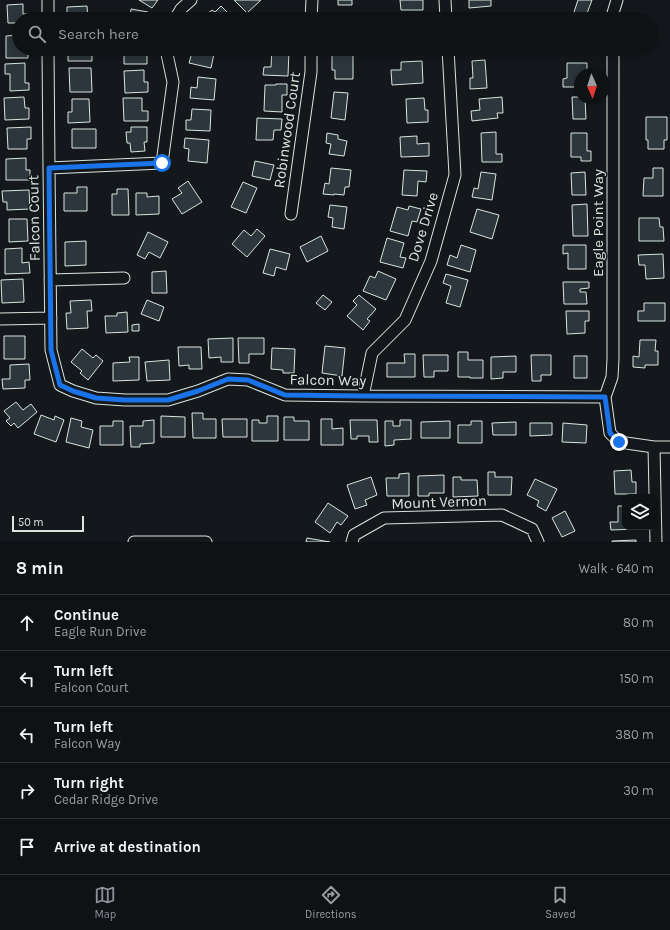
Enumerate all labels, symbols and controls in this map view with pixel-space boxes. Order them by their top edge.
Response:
search box [12,12,658,56]
icon: search [26,23,48,45]
text: Search here [58,25,139,43]
north arrow [574,68,610,104]
street label: Robinwood Court [270,70,304,189]
route start [153,154,171,172]
street label: Eagle Point Way [589,169,607,277]
street label: Falcon Court [24,174,44,261]
street label: Dove Drive [404,190,442,264]
street label: Falcon Way [290,370,367,390]
route end [610,433,628,451]
street label: Mount Vernon [391,491,487,513]
map controls [622,494,658,530]
button: layers [622,494,658,530]
scale bar [12,514,84,533]
text: 50 m [18,516,44,529]
text: 8 min [16,558,64,578]
text: Walk · 640 m [579,561,654,576]
text: Continue [54,606,119,624]
icon: ahead [16,612,38,634]
text: 80 m [623,615,654,630]
text: Eagle Run Drive [54,624,146,639]
text: Turn left [54,662,113,680]
icon: left [16,668,38,690]
text: 150 m [619,671,654,686]
text: Falcon Court [54,680,129,695]
text: Turn left [54,718,113,736]
icon: left [16,724,38,746]
text: 380 m [615,727,654,742]
text: Falcon Way [54,736,120,751]
text: Turn right [54,774,124,792]
icon: right [16,780,38,802]
text: 30 m [623,783,654,798]
text: Cedar Ridge Drive [54,792,158,807]
icon: arrive [16,836,38,858]
text: Arrive at destination [54,838,201,856]
tab: Map [94,884,116,921]
tab: Directions [305,884,357,921]
tab: Saved [545,884,576,921]

